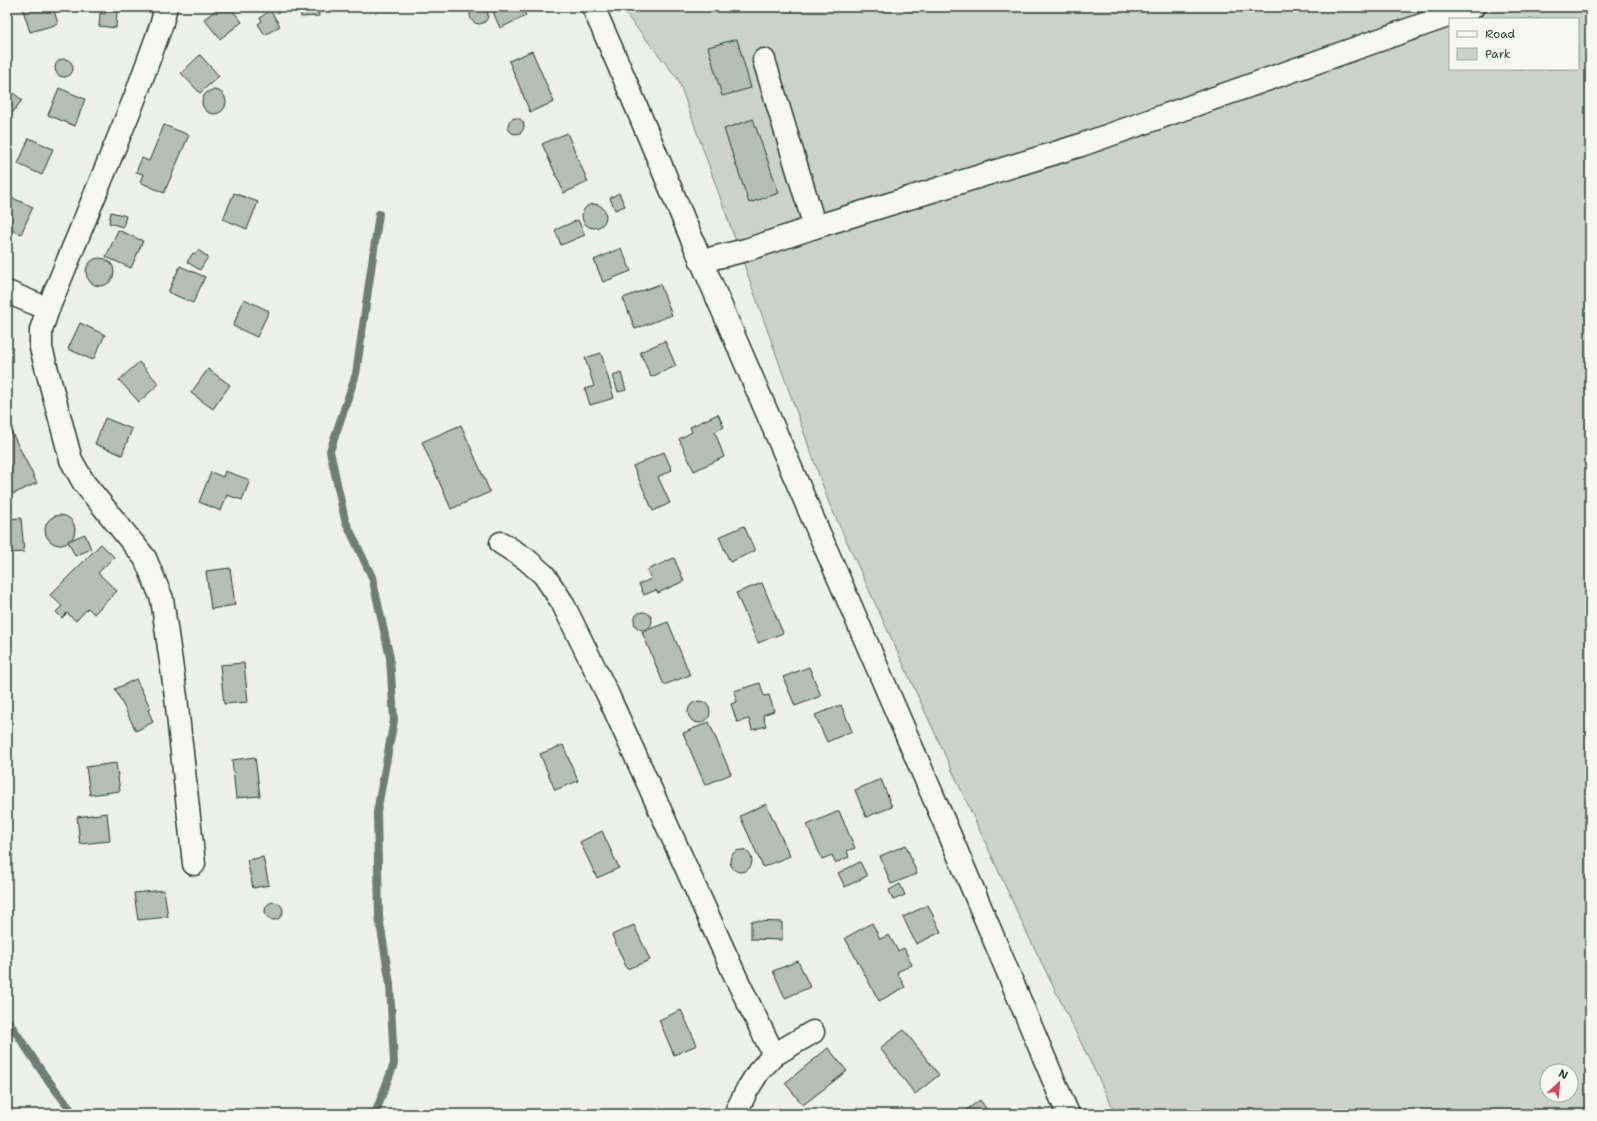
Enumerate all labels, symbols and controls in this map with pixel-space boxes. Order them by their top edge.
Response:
legend [1449,18,1579,70]
text: Road [1485,26,1516,42]
text: Park [1485,46,1511,62]
north arrow [1539,1063,1579,1103]
text: N [1556,1066,1571,1083]

